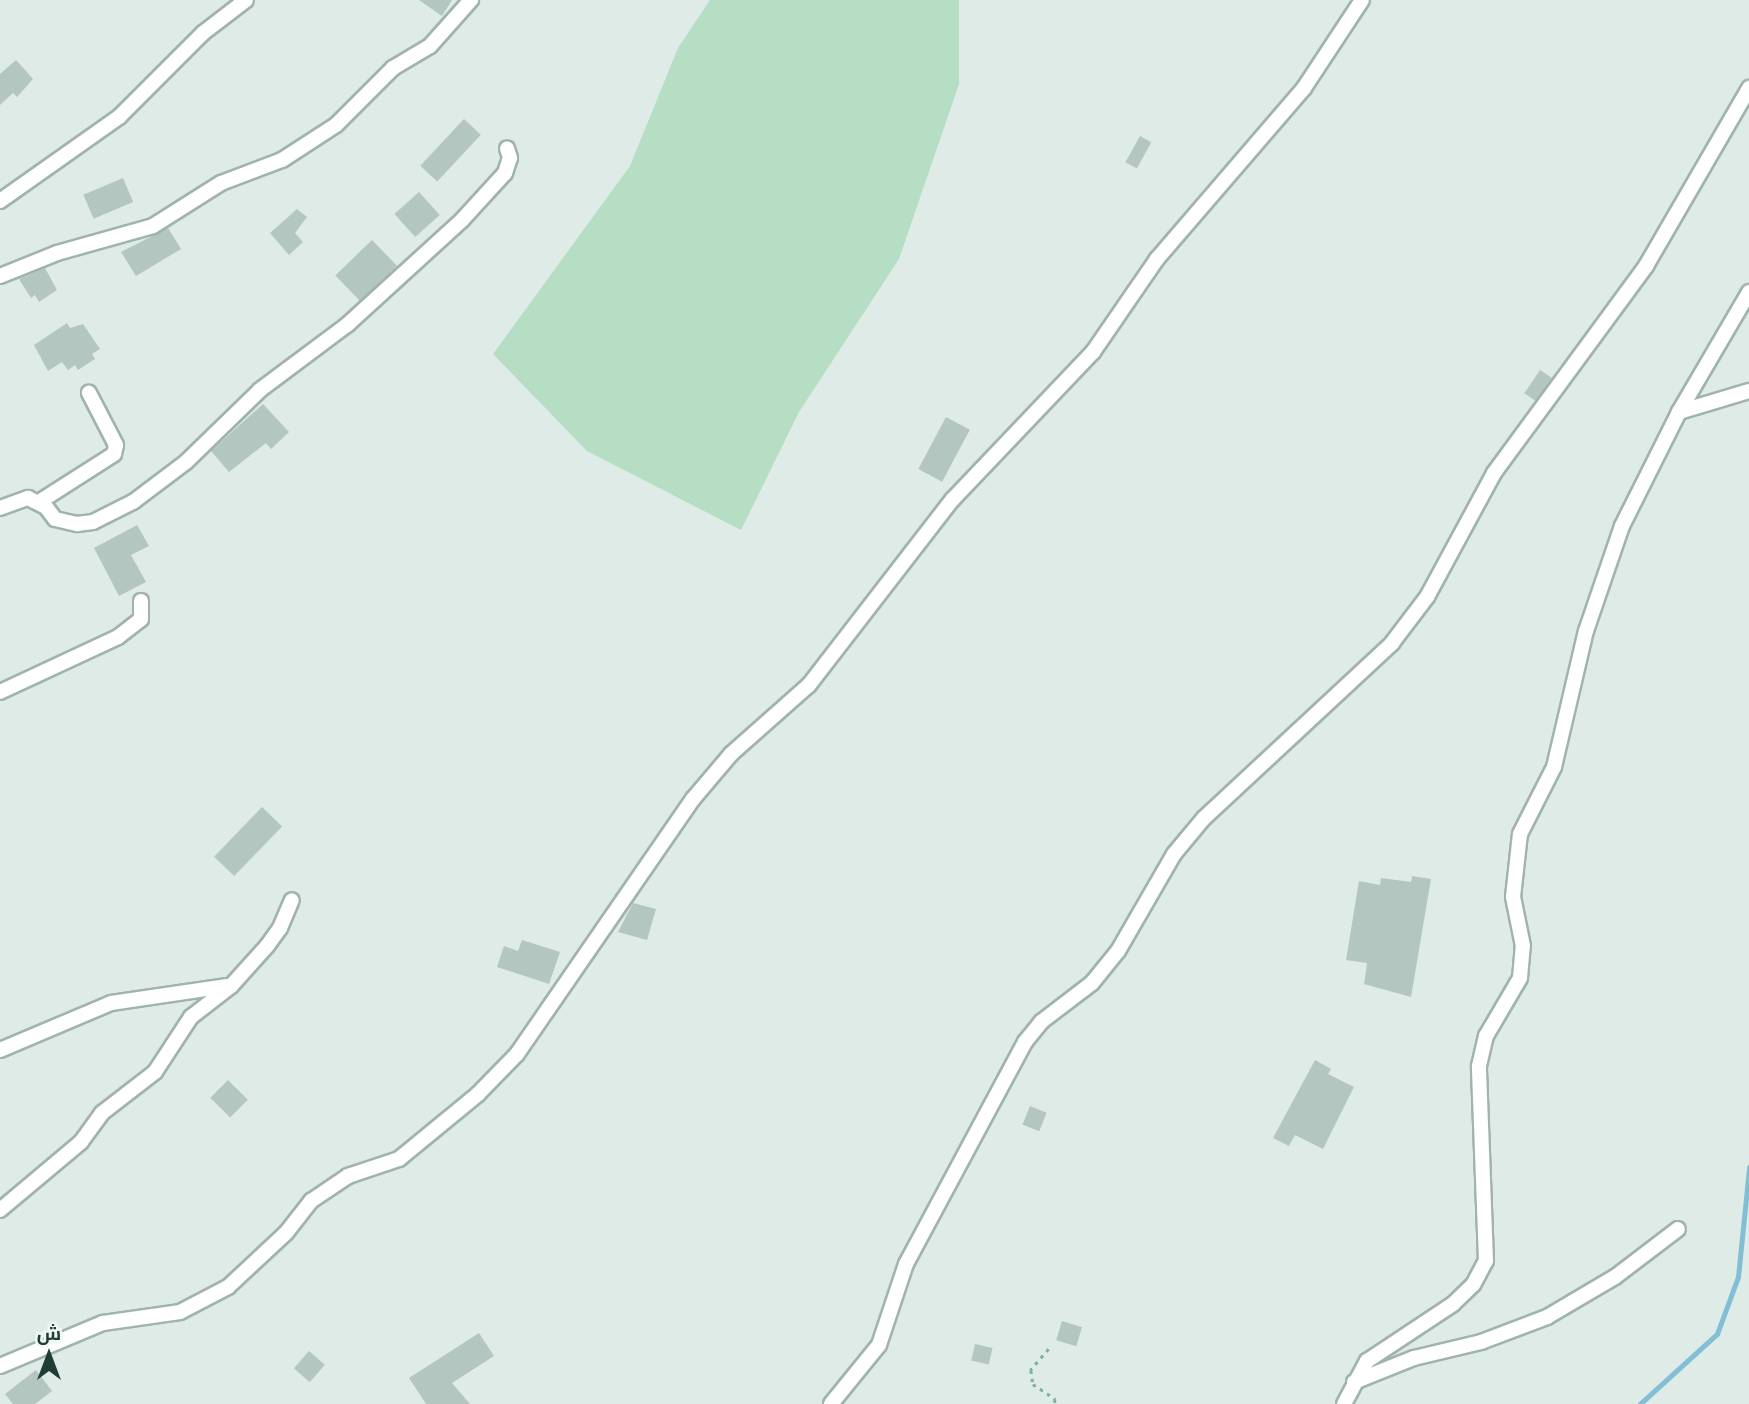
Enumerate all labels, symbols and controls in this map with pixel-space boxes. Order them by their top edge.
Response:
north arrow [14,1320,84,1390]
text: ش [37,1322,61,1345]

